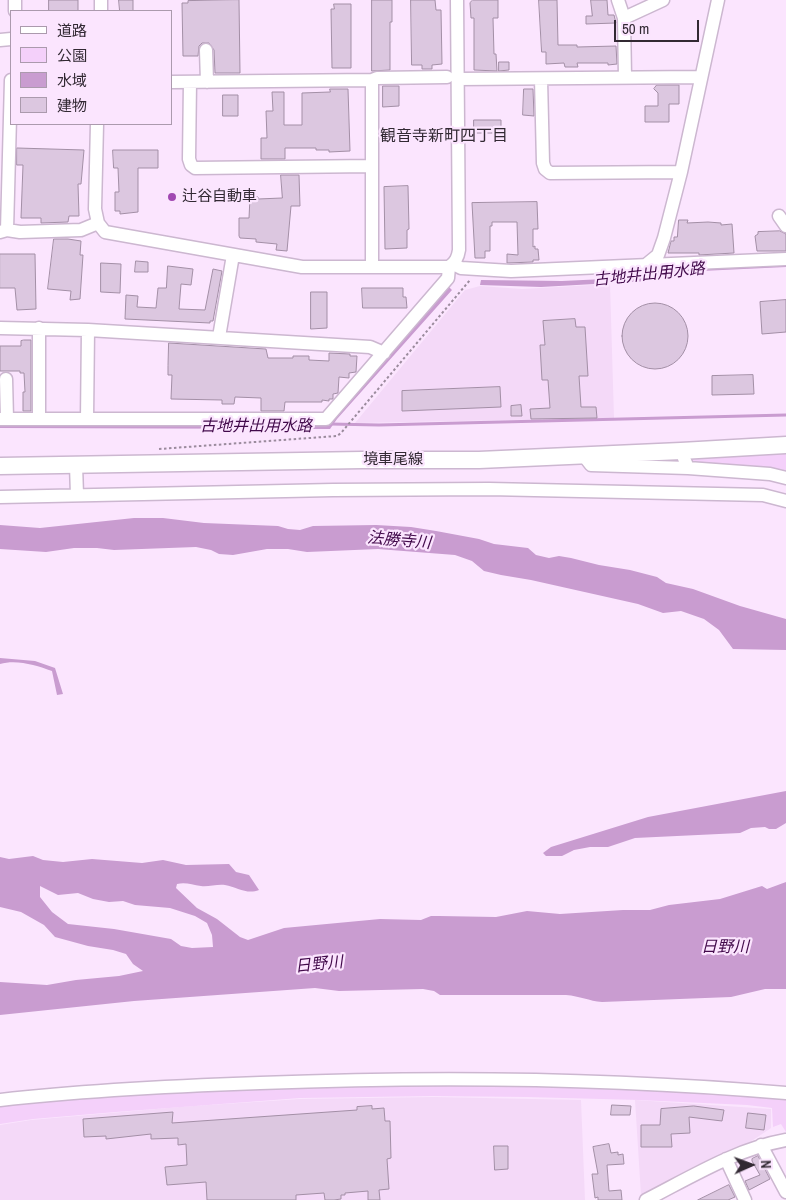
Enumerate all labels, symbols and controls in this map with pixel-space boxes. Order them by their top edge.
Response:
legend [10,10,172,125]
scale bar [616,10,701,42]
text: 50 m [622,18,649,39]
text: 道路 [57,20,87,41]
text: 公園 [57,45,87,66]
text: 水域 [57,70,87,91]
text: 建物 [57,95,87,116]
district label: 観音寺新町四丁目 [380,127,508,147]
place label: 辻谷自動車 [182,188,257,206]
marker: 辻谷自動車 [166,191,178,203]
water label: 古地井出用水路 [592,260,706,290]
water label: 古地井出用水路 [200,417,312,437]
street label: 境車尾線 [363,451,423,469]
water label: 法勝寺川 [366,529,432,553]
water label: 日野川 [701,938,749,958]
water label: 日野川 [294,953,344,977]
north arrow [726,1140,776,1190]
text: N [757,1160,775,1169]

